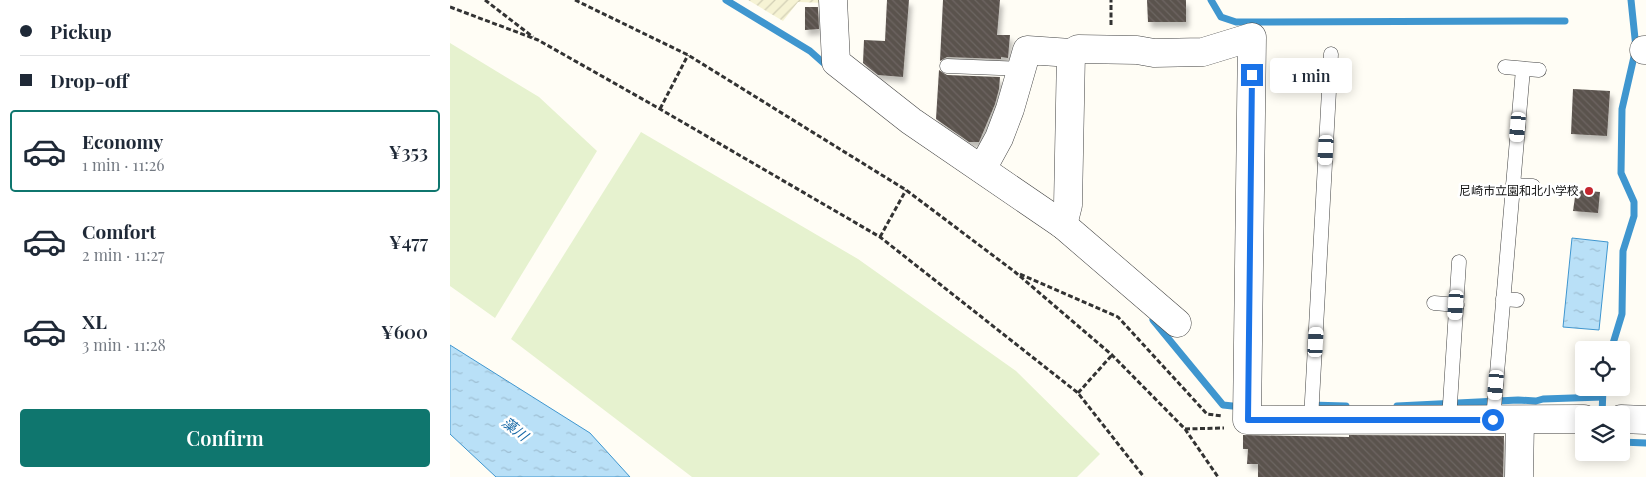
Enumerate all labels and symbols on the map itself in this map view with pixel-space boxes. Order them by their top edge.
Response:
callout: 1 min [1270,58,1352,92]
route end [1241,64,1263,86]
car [1509,111,1526,143]
car [1317,135,1334,165]
place label: 尼崎市立園和北小学校 [1459,182,1579,198]
marker: 尼崎市立園和北小学校 [1583,185,1595,197]
car [1447,290,1464,320]
car [1307,327,1324,357]
car [1487,369,1504,401]
route start [1482,409,1504,431]
water label: 藻川 [498,413,534,446]

